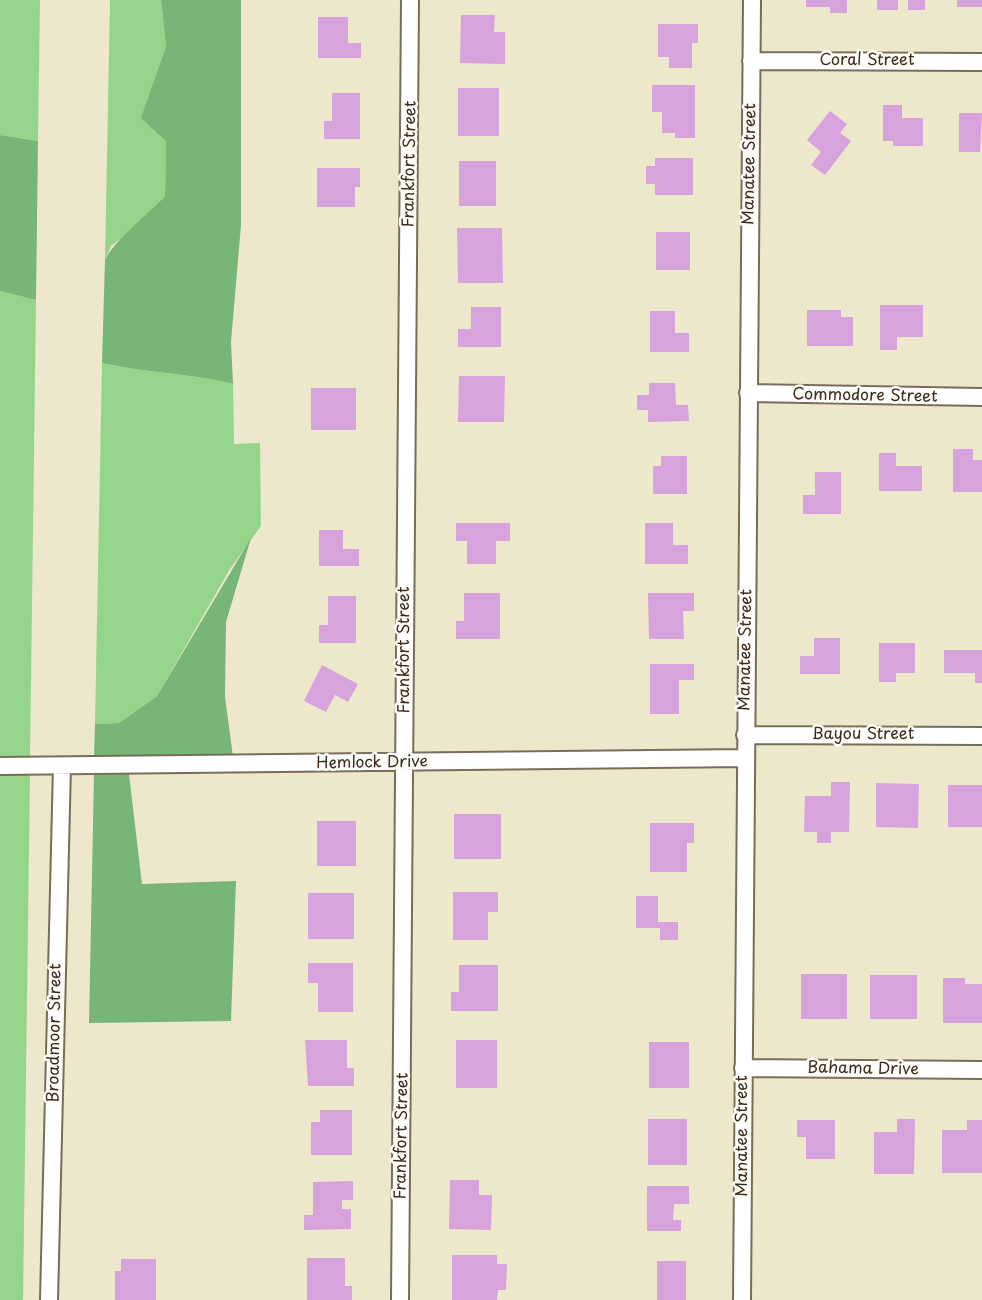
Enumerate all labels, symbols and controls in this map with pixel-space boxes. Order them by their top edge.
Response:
street label: Coral Street [819,51,915,71]
street label: Frankfort Street [399,100,421,228]
street label: Manatee Street [739,103,761,225]
street label: Commodore Street [792,385,938,407]
street label: Frankfort Street [395,587,415,713]
street label: Manatee Street [735,589,757,711]
street label: Bayou Street [812,725,914,745]
street label: Hemlock Drive [316,752,428,774]
street label: Broadmoor Street [44,963,66,1103]
street label: Bahama Drive [807,1058,919,1080]
street label: Frankfort Street [391,1072,413,1200]
street label: Manatee Street [733,1075,753,1197]

